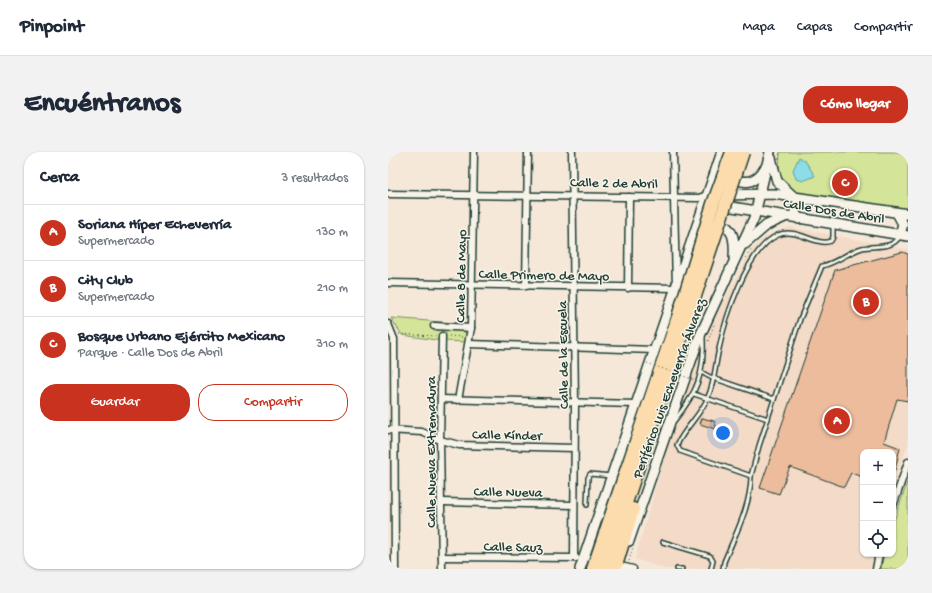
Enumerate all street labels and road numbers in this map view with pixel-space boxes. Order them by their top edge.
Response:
street label: Calle 2 de Abril [570,175,658,194]
street label: Calle Dos de Abril [782,196,886,229]
street label: Calle 8 de Mayo [453,229,472,323]
street label: Calle Primero de Mayo [478,267,610,286]
street label: Periférico Luis Echeverría Álvarez [629,296,711,482]
street label: Calle de la Escuela [555,299,574,409]
street label: Calle Nueva Extremadura [424,375,441,528]
street label: Calle Kínder [472,427,543,446]
street label: Calle Nueva [473,484,544,503]
street label: Calle Sauz [483,539,543,558]

